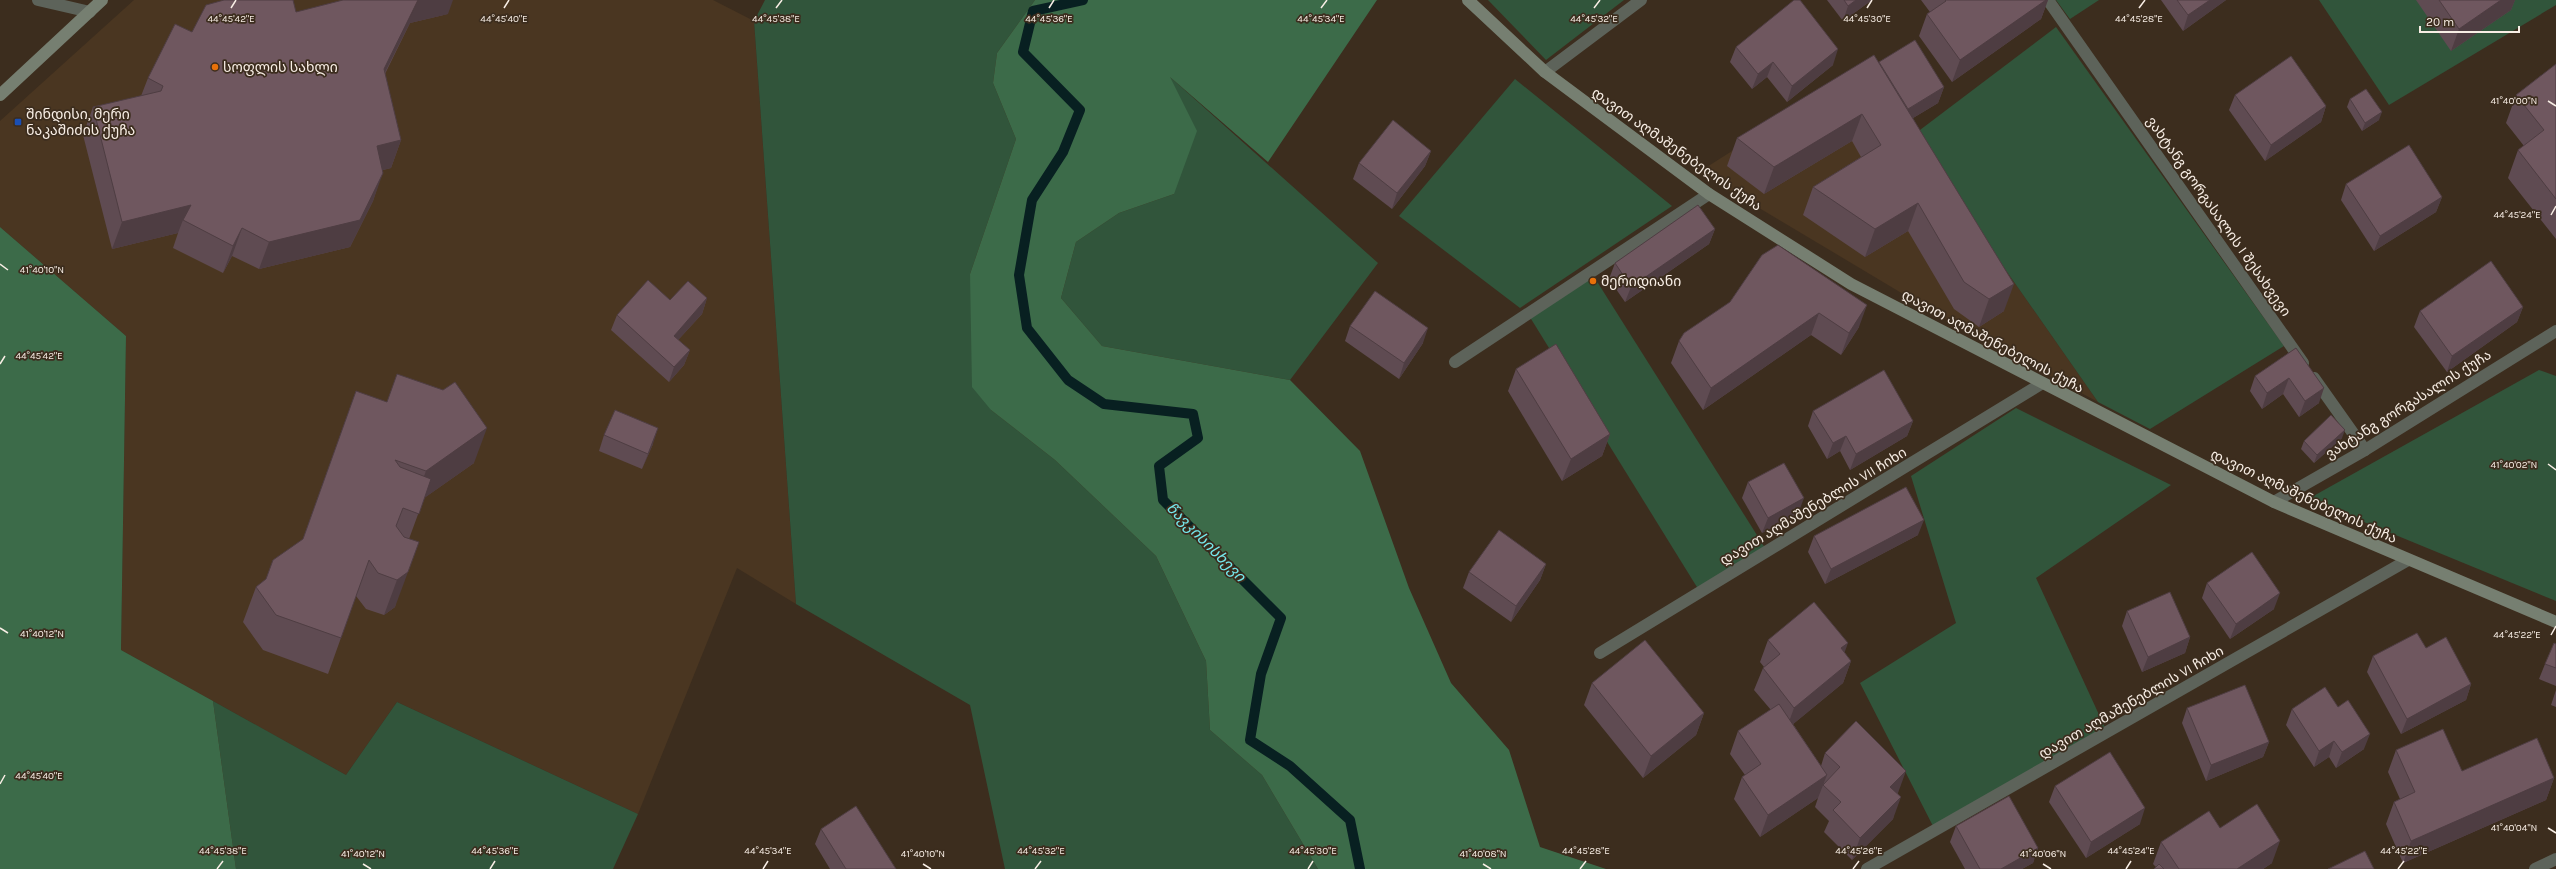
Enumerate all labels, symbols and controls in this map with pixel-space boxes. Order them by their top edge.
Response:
scale bar [2420,8,2519,34]
text: 44°45'42"E [207,13,255,25]
text: 44°45'40"E [480,13,528,25]
text: 44°45'38"E [752,13,800,25]
text: 44°45'36"E [1025,13,1073,25]
text: 44°45'34"E [1297,13,1345,25]
text: 44°45'32"E [1570,13,1618,25]
text: 44°45'30"E [1843,13,1891,25]
text: 44°45'28"E [2115,13,2163,25]
text: 20 m [2426,15,2454,29]
place label: სოფლის სახლი [223,59,338,76]
marker: სოფლის სახლი [210,62,220,72]
street label: დავით აღმაშენებელის ქუჩა [1588,84,1765,215]
text: 41°40'00"N [2491,95,2537,107]
place label: შინდისი, მერი ნაკაშიძის ქუჩა [26,106,135,139]
street label: ვახტანგ გორგასალის I შესახვევი [2143,113,2294,320]
marker: შინდისი, მერი ნაკაშიძის ქუჩა [13,117,23,127]
text: 44°45'24"E [2493,209,2541,221]
text: 41°40'10"N [20,264,64,276]
place label: მერიდიანი [1601,273,1681,290]
marker: მერიდიანი [1588,276,1598,286]
street label: დავით აღმაშენებელის ქუჩა [1899,286,2087,397]
street label: ვახტანგ გორგასალის ქუჩა [2322,346,2494,463]
text: 44°45'42"E [15,350,63,362]
street label: დავით აღმაშენებლის VII ჩიხი [1717,444,1910,569]
street label: დავით აღმაშენებელის ქუჩა [2208,446,2400,547]
text: 41°40'02"N [2491,459,2537,471]
water label: წავკისისხევი [1163,499,1250,586]
text: 41°40'12"N [20,628,64,640]
text: 44°45'22"E [2493,629,2541,641]
street label: დავით აღმაშენებლის VI ჩიხი [2036,642,2227,763]
text: 44°45'40"E [15,770,63,782]
text: 41°40'04"N [2491,822,2537,834]
text: 44°45'38"E [199,845,247,857]
text: 44°45'36"E [471,845,519,857]
text: 44°45'34"E [744,845,792,857]
text: 44°45'32"E [1017,845,1065,857]
text: 44°45'30"E [1289,845,1337,857]
text: 44°45'28"E [1562,845,1610,857]
text: 44°45'26"E [1835,845,1883,857]
text: 44°45'24"E [2107,845,2155,857]
text: 44°45'22"E [2380,845,2428,857]
text: 41°40'12"N [341,848,385,860]
text: 41°40'10"N [901,848,945,860]
text: 41°40'08"N [1459,848,1507,860]
text: 41°40'06"N [2020,848,2066,860]

